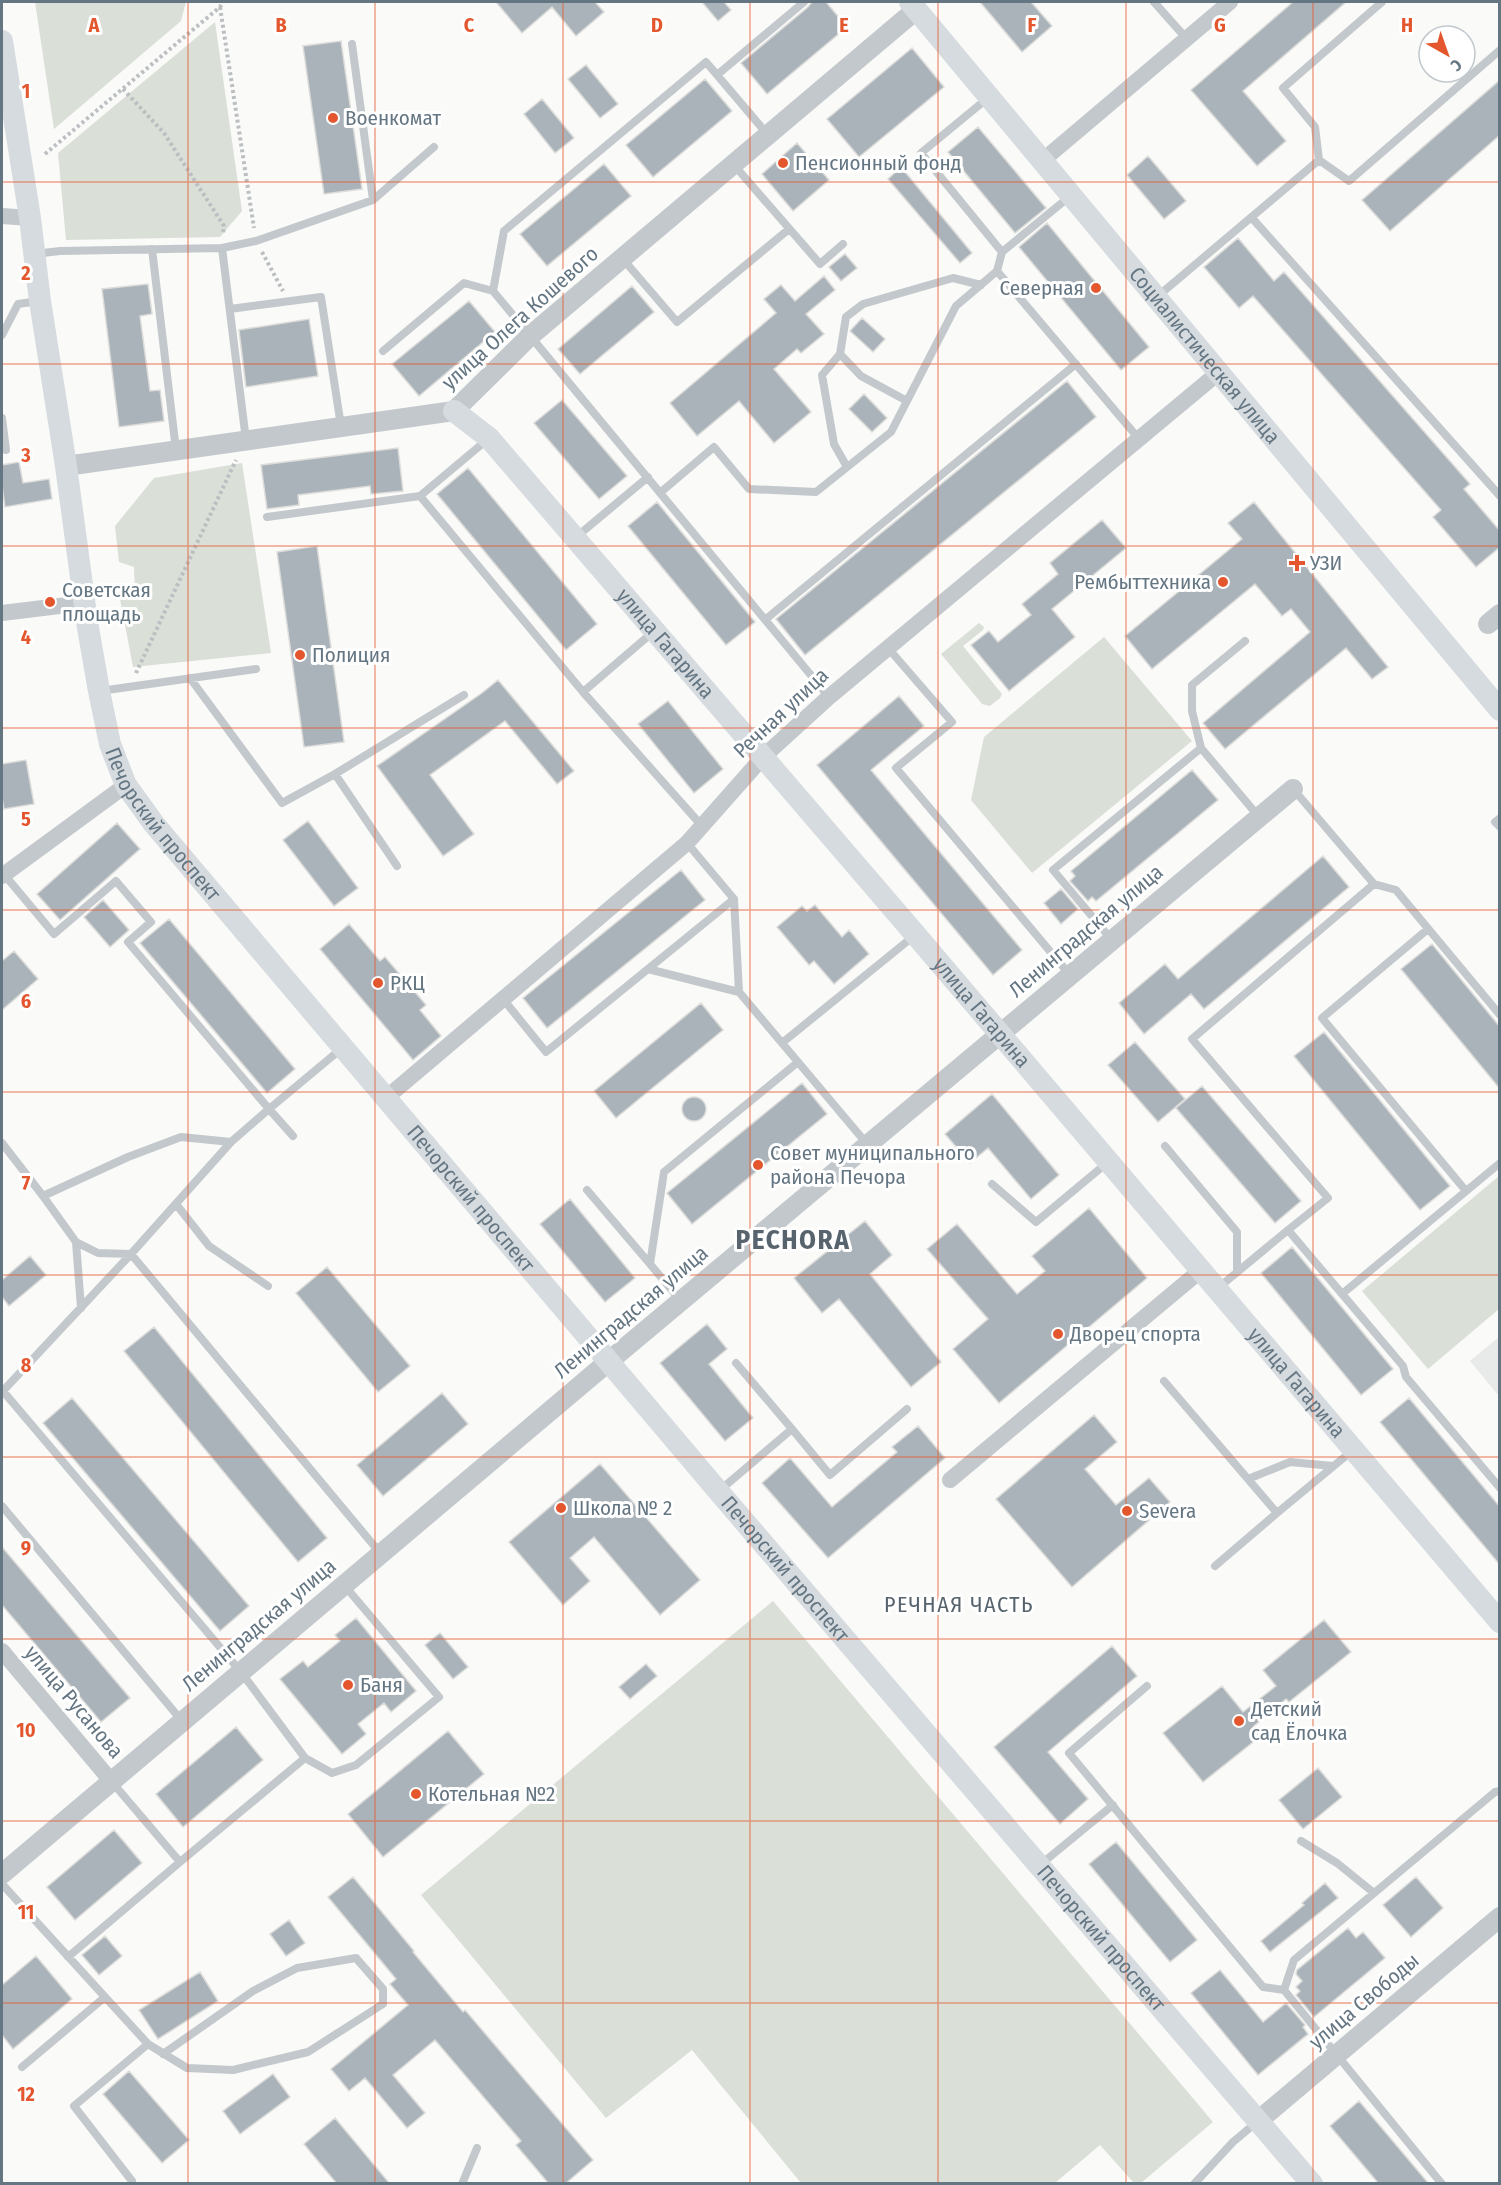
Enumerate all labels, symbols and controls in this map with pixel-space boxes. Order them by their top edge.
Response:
text: A [88,13,101,37]
text: B [275,13,287,37]
text: C [464,13,475,37]
text: D [651,13,663,37]
text: E [839,13,849,37]
text: F [1028,13,1037,37]
text: G [1214,13,1226,37]
text: H [1401,13,1413,37]
north arrow [1417,24,1477,84]
text: С [1447,55,1466,75]
text: 1 [22,79,30,103]
place label: Военкомат [345,105,441,131]
marker: Военкомат [326,111,340,125]
place label: Пенсионный фонд [795,150,961,176]
marker: Пенсионный фонд [776,156,790,170]
street label: улица Олега Кошевого [436,241,604,395]
text: 2 [20,261,31,285]
street label: Социалистическая улица [1123,262,1286,449]
place label: Северная [999,275,1084,301]
marker: Северная [1089,281,1103,295]
text: 3 [20,443,31,467]
place label: УЗИ [1309,550,1342,576]
marker: УЗИ [1288,554,1306,572]
place label: Рембыттехника [1074,569,1211,595]
marker: Рембыттехника [1216,575,1230,589]
place label: Советская площадь [62,577,151,627]
street label: улица Гагарина [611,583,720,704]
marker: Советская площадь [43,595,57,609]
text: 4 [21,625,31,649]
place label: Полиция [312,642,390,668]
marker: Полиция [293,648,307,662]
street label: Речная улица [728,662,834,764]
street label: Печорский проспект [99,743,227,907]
text: 5 [21,807,31,831]
street label: Ленинградская улица [1004,859,1168,1003]
street label: улица Гагарина [927,952,1036,1073]
place label: РКЦ [390,970,425,996]
marker: РКЦ [371,976,385,990]
text: 6 [21,989,31,1013]
street label: Печорский проспект [401,1120,541,1278]
place label: Совет муниципального района Печора [770,1140,975,1190]
marker: Совет муниципального района Печора [751,1158,765,1172]
text: 7 [22,1171,31,1195]
district label: PECHORA [736,1224,850,1256]
street label: Ленинградская улица [549,1240,713,1384]
place label: Дворец спорта [1069,1321,1201,1347]
street label: улица Гагарина [1242,1322,1351,1443]
marker: Дворец спорта [1051,1327,1065,1341]
text: 8 [21,1353,32,1377]
street label: Печорский проспект [715,1491,855,1648]
place label: Школа № 2 [573,1495,672,1521]
place label: Severa [1139,1498,1196,1524]
marker: Школа № 2 [554,1501,568,1515]
marker: Severa [1120,1504,1134,1518]
text: 9 [21,1536,31,1560]
street label: Ленинградская улица [177,1553,341,1697]
district label: РЕЧНАЯ ЧАСТЬ [884,1591,1034,1618]
street label: улица Русанова [19,1640,129,1764]
place label: Баня [360,1672,403,1698]
marker: Баня [341,1678,355,1692]
place label: Детский сад Ёлочка [1250,1696,1347,1746]
marker: Детский сад Ёлочка [1232,1714,1246,1728]
text: 10 [16,1718,36,1742]
place label: Котельная №2 [428,1781,555,1807]
marker: Котельная №2 [409,1787,423,1801]
street label: Печорский проспект [1032,1860,1172,2017]
text: 11 [18,1900,34,1924]
street label: улица Свободы [1304,1947,1424,2055]
text: 12 [17,2082,35,2106]

